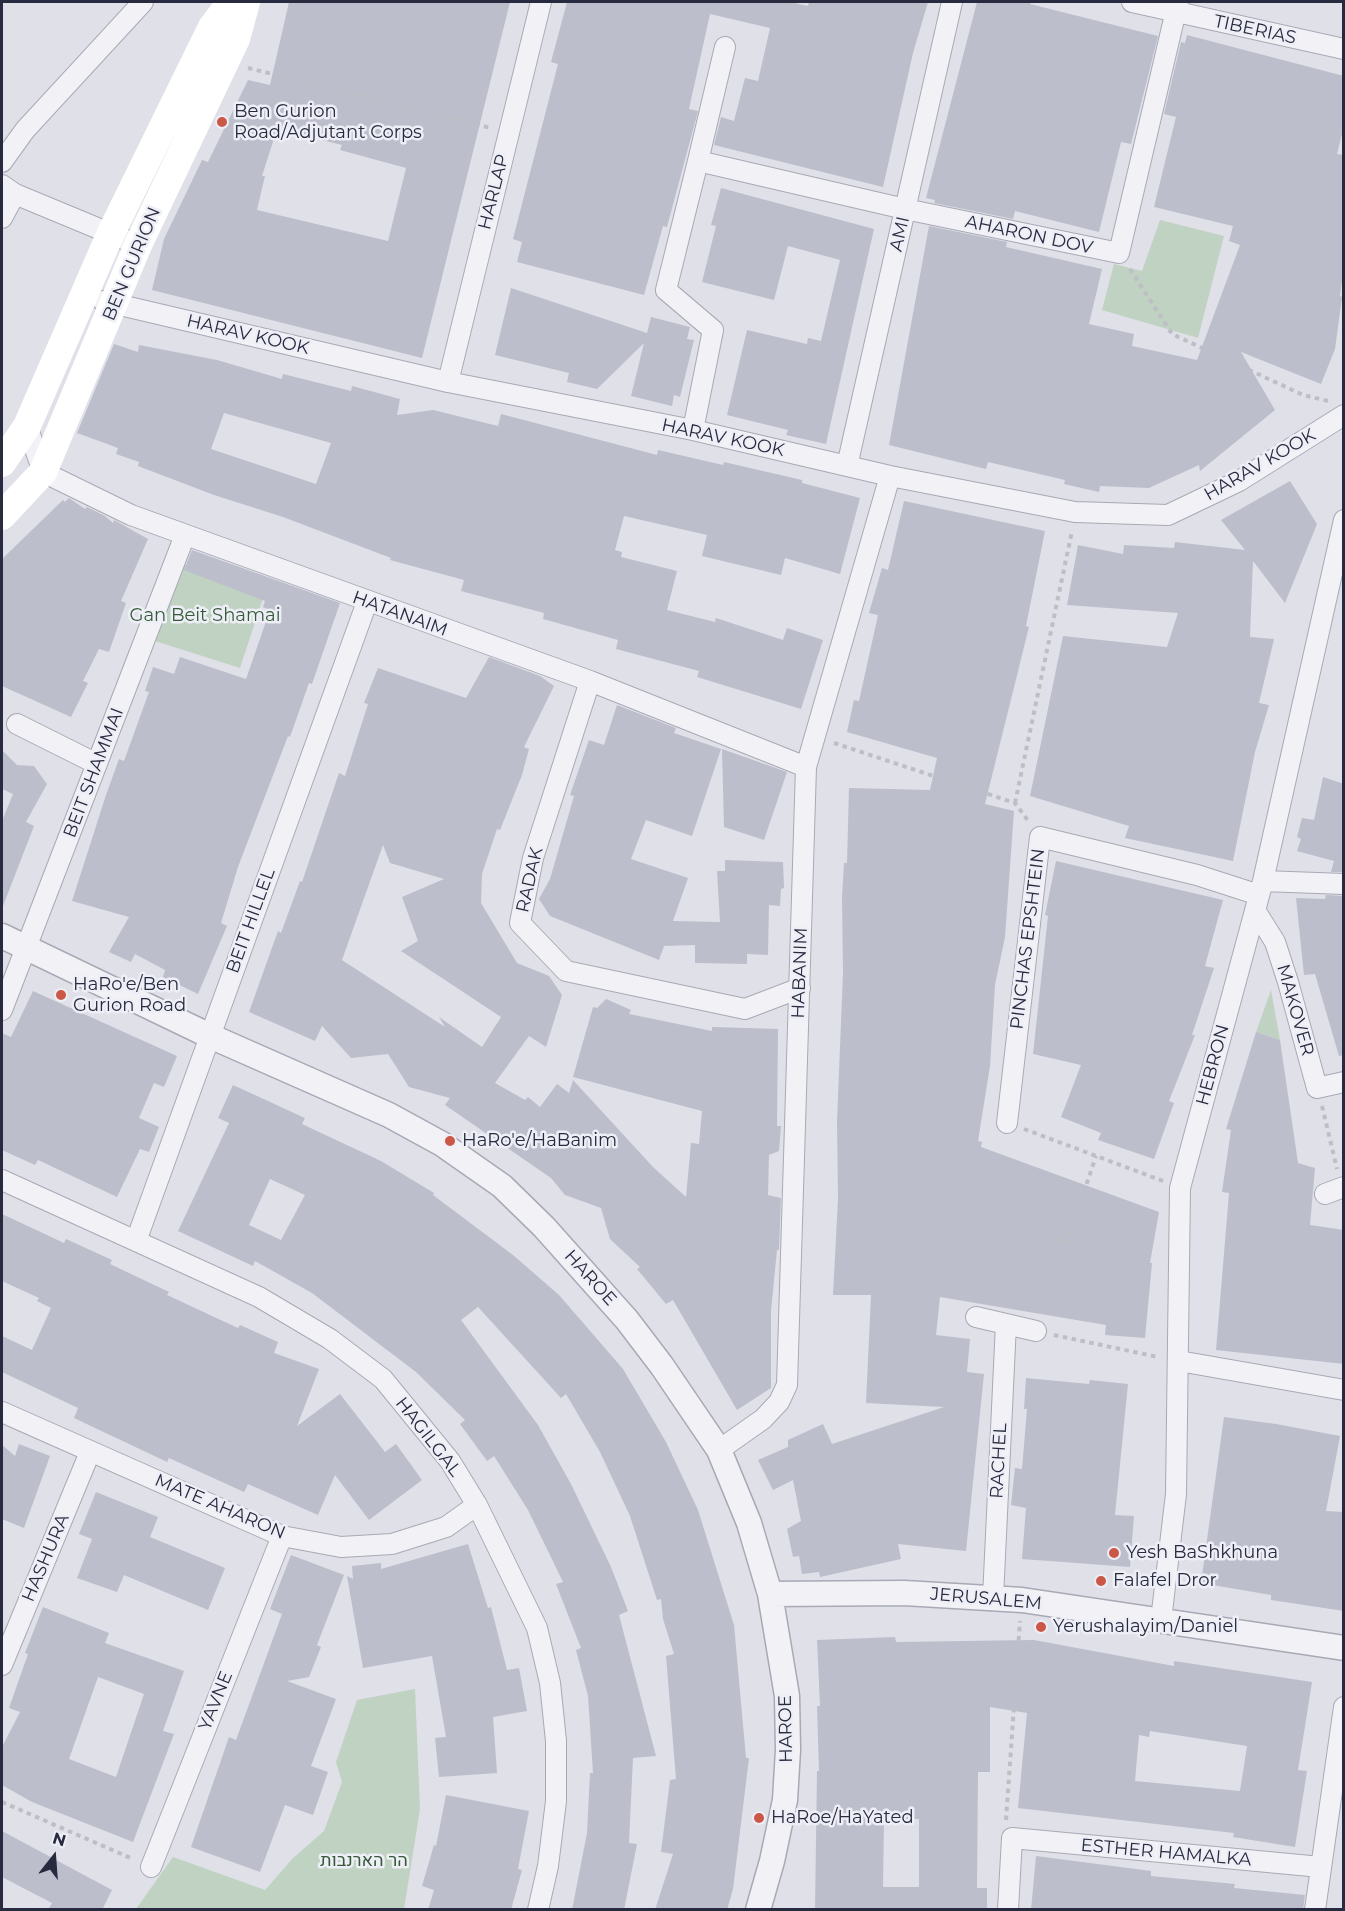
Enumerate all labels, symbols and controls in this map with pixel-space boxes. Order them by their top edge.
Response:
street label: TIBERIAS [1212,11,1298,49]
place label: Ben Gurion Road/Adjutant Corps [234,101,422,144]
marker: Ben Gurion Road/Adjutant Corps [215,115,229,129]
street label: HARLAP [474,152,514,232]
street label: BEN GURION [98,204,166,324]
street label: AHARON DOV [963,211,1095,259]
street label: AMI [885,214,915,254]
street label: HARAV KOOK [185,310,311,360]
street label: HARAV KOOK [660,414,786,462]
street label: HARAV KOOK [1200,424,1320,506]
street label: HATANAIM [349,587,451,641]
park label: Gan Beit Shamai [130,605,280,627]
street label: BEIT SHAMMAI [59,705,129,841]
street label: RADAK [512,845,548,915]
street label: PINCHAS EPSHTEIN [1006,847,1050,1031]
street label: BEIT HILLEL [222,866,280,976]
street label: HABANIM [788,927,812,1019]
street label: MAKOVER [1272,962,1318,1058]
place label: HaRo'e/Ben Gurion Road [73,974,186,1016]
marker: HaRo'e/Ben Gurion Road [54,988,68,1002]
street label: HEBRON [1192,1022,1234,1108]
place label: HaRo'e/HaBanim [462,1130,617,1152]
marker: HaRo'e/HaBanim [443,1134,457,1148]
street label: HAROE [559,1246,621,1310]
street label: HAGILGAL [390,1393,466,1481]
street label: RACHEL [986,1423,1012,1499]
street label: MATE AHARON [151,1470,289,1544]
street label: HASHURA [18,1511,74,1605]
place label: Yesh BaShkhuna [1126,1542,1278,1564]
marker: Yesh BaShkhuna [1107,1546,1121,1560]
place label: Falafel Dror [1113,1570,1217,1592]
marker: Falafel Dror [1094,1574,1108,1588]
street label: JERUSALEM [929,1583,1043,1615]
place label: Yerushalayim/Daniel [1053,1616,1238,1638]
marker: Yerushalayim/Daniel [1034,1620,1048,1634]
street label: YAVNE [194,1668,238,1734]
street label: HAROE [775,1695,797,1763]
place label: HaRoe/HaYated [771,1807,914,1829]
marker: HaRoe/HaYated [752,1811,766,1825]
north arrow [24,1827,84,1887]
text: N [50,1828,68,1850]
street label: ESTHER HAMALKA [1080,1835,1252,1871]
park label: הר הארנבות [320,1850,408,1872]

